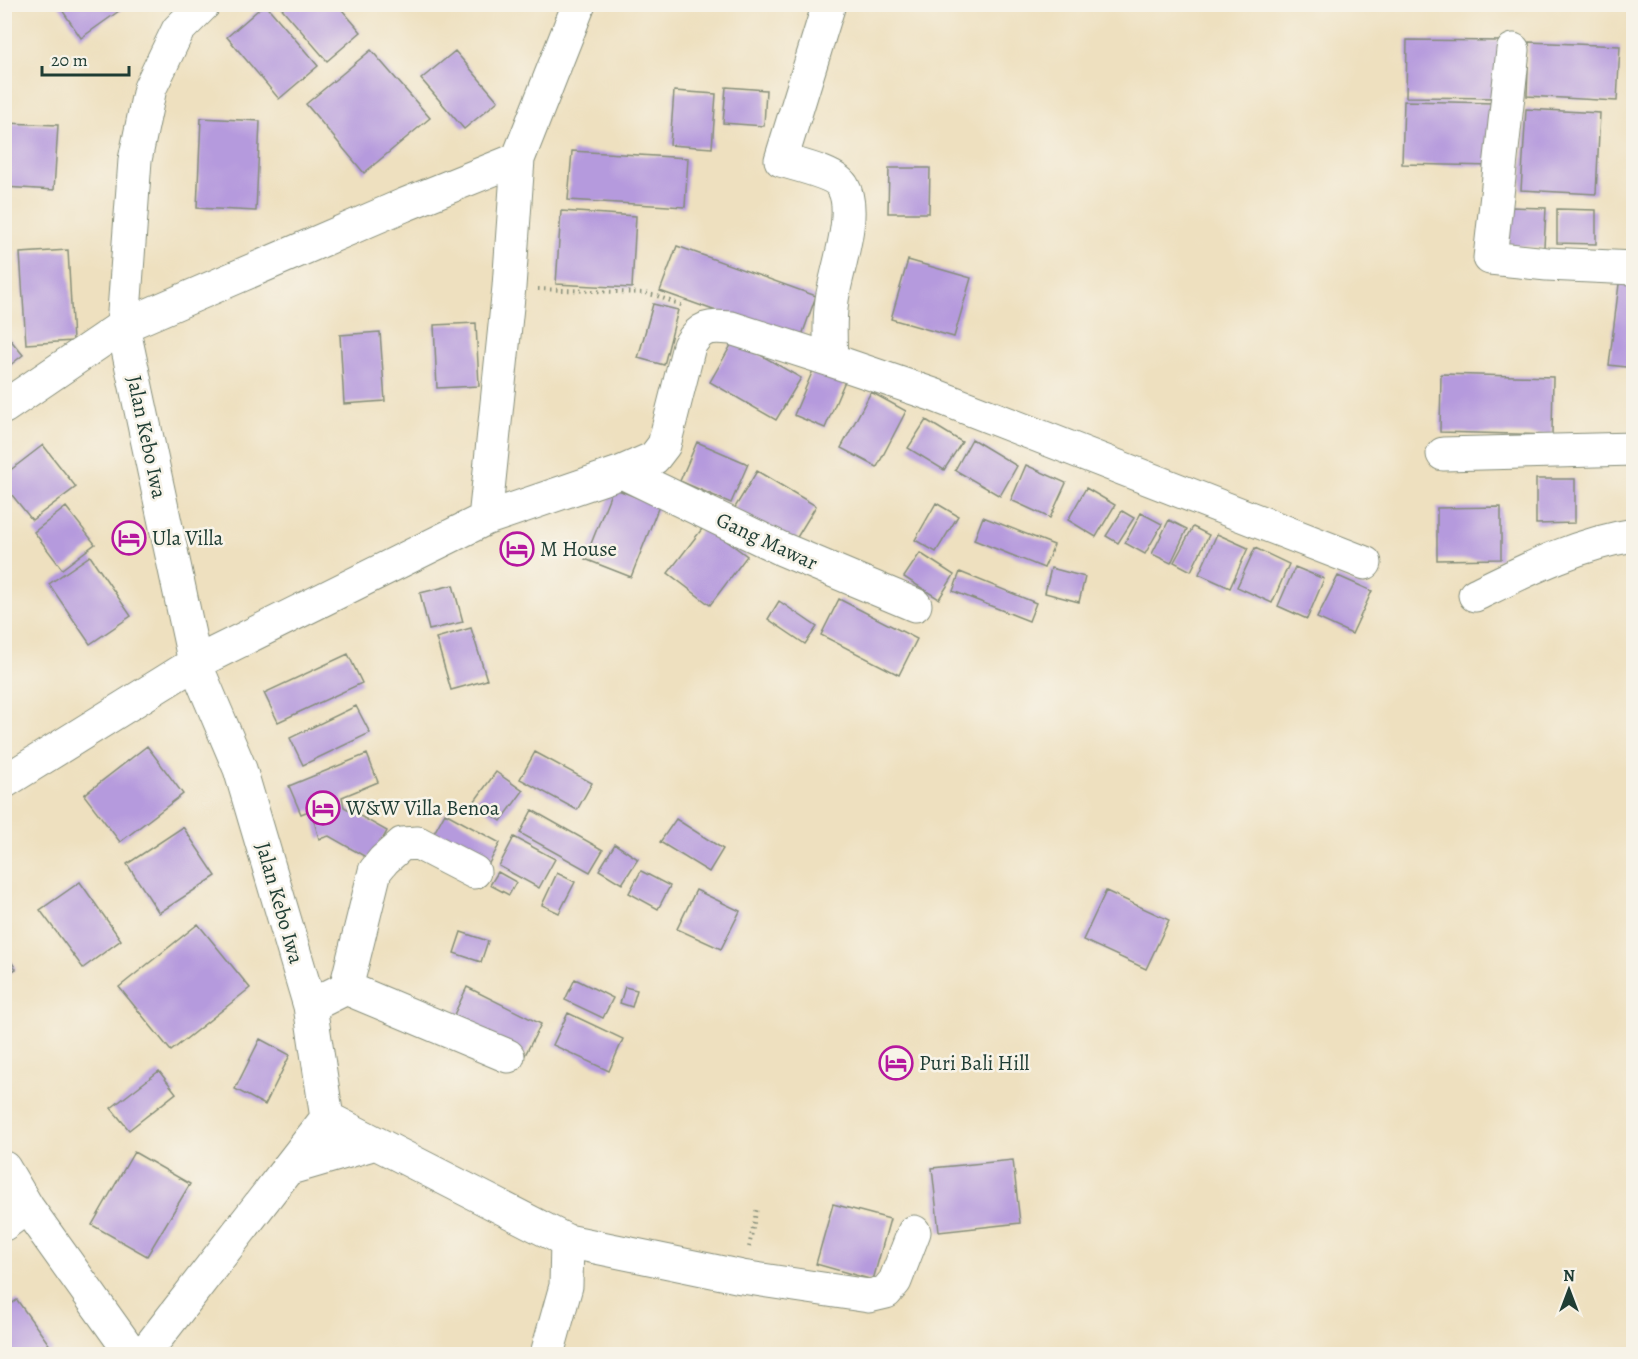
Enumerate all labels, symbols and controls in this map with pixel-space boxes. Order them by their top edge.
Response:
scale bar [42,39,129,77]
text: 20 m [51,48,88,72]
street label: Jalan Kebo Iwa [120,373,174,501]
street label: Gang Mawar [712,505,822,577]
hotel icon: Ula Villa [111,520,147,556]
place label: Ula Villa [152,524,224,552]
hotel icon: M House [499,531,535,567]
place label: M House [540,535,617,563]
hotel icon: W&W Villa Benoa [305,790,341,826]
place label: W&W Villa Benoa [345,794,500,822]
street label: Jalan Kebo Iwa [249,839,311,967]
hotel icon: Puri Bali Hill [878,1045,914,1081]
place label: Puri Bali Hill [919,1049,1029,1077]
north arrow [1539,1260,1599,1320]
text: N [1563,1265,1575,1287]

